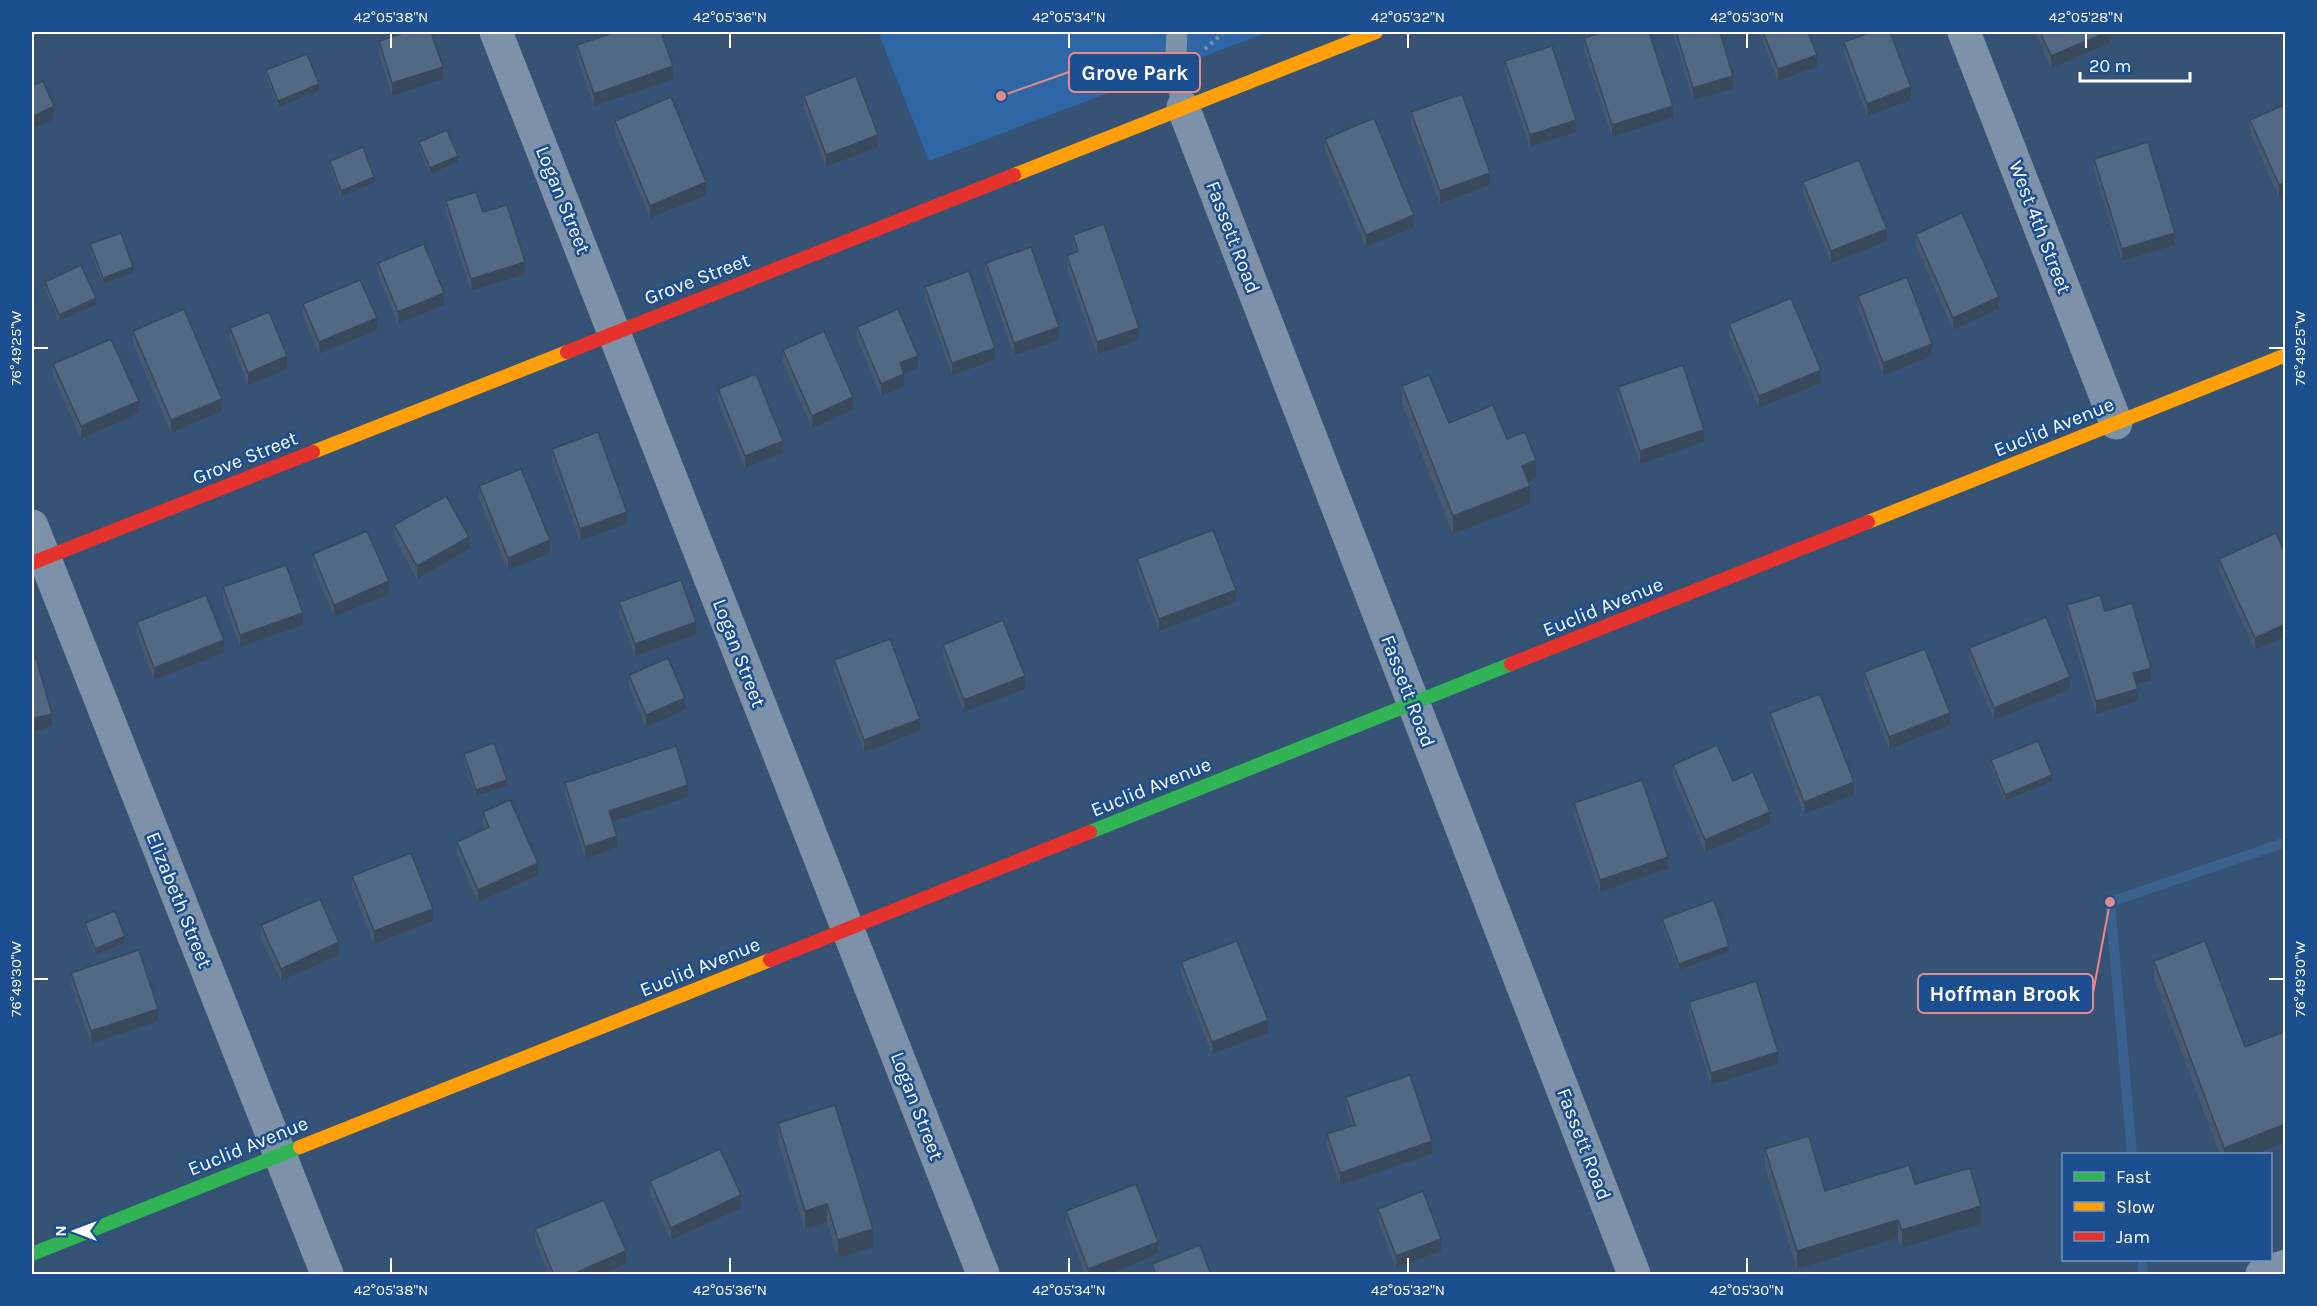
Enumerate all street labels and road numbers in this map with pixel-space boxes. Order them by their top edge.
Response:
street label: Logan Street [531,143,595,258]
street label: West 4th Street [2004,157,2076,297]
street label: Fassett Road [1201,178,1265,296]
street label: Grove Street [641,248,753,310]
street label: Euclid Avenue [1991,392,2117,462]
street label: Grove Street [189,426,301,489]
street label: Euclid Avenue [1540,572,1666,642]
street label: Logan Street [708,596,770,711]
street label: Fassett Road [1376,632,1440,750]
street label: Euclid Avenue [1088,752,1214,822]
street label: Elizabeth Street [141,829,217,972]
street label: Euclid Avenue [637,932,763,1002]
street label: Logan Street [886,1049,948,1164]
street label: Fassett Road [1552,1085,1616,1203]
street label: Euclid Avenue [185,1111,311,1181]

